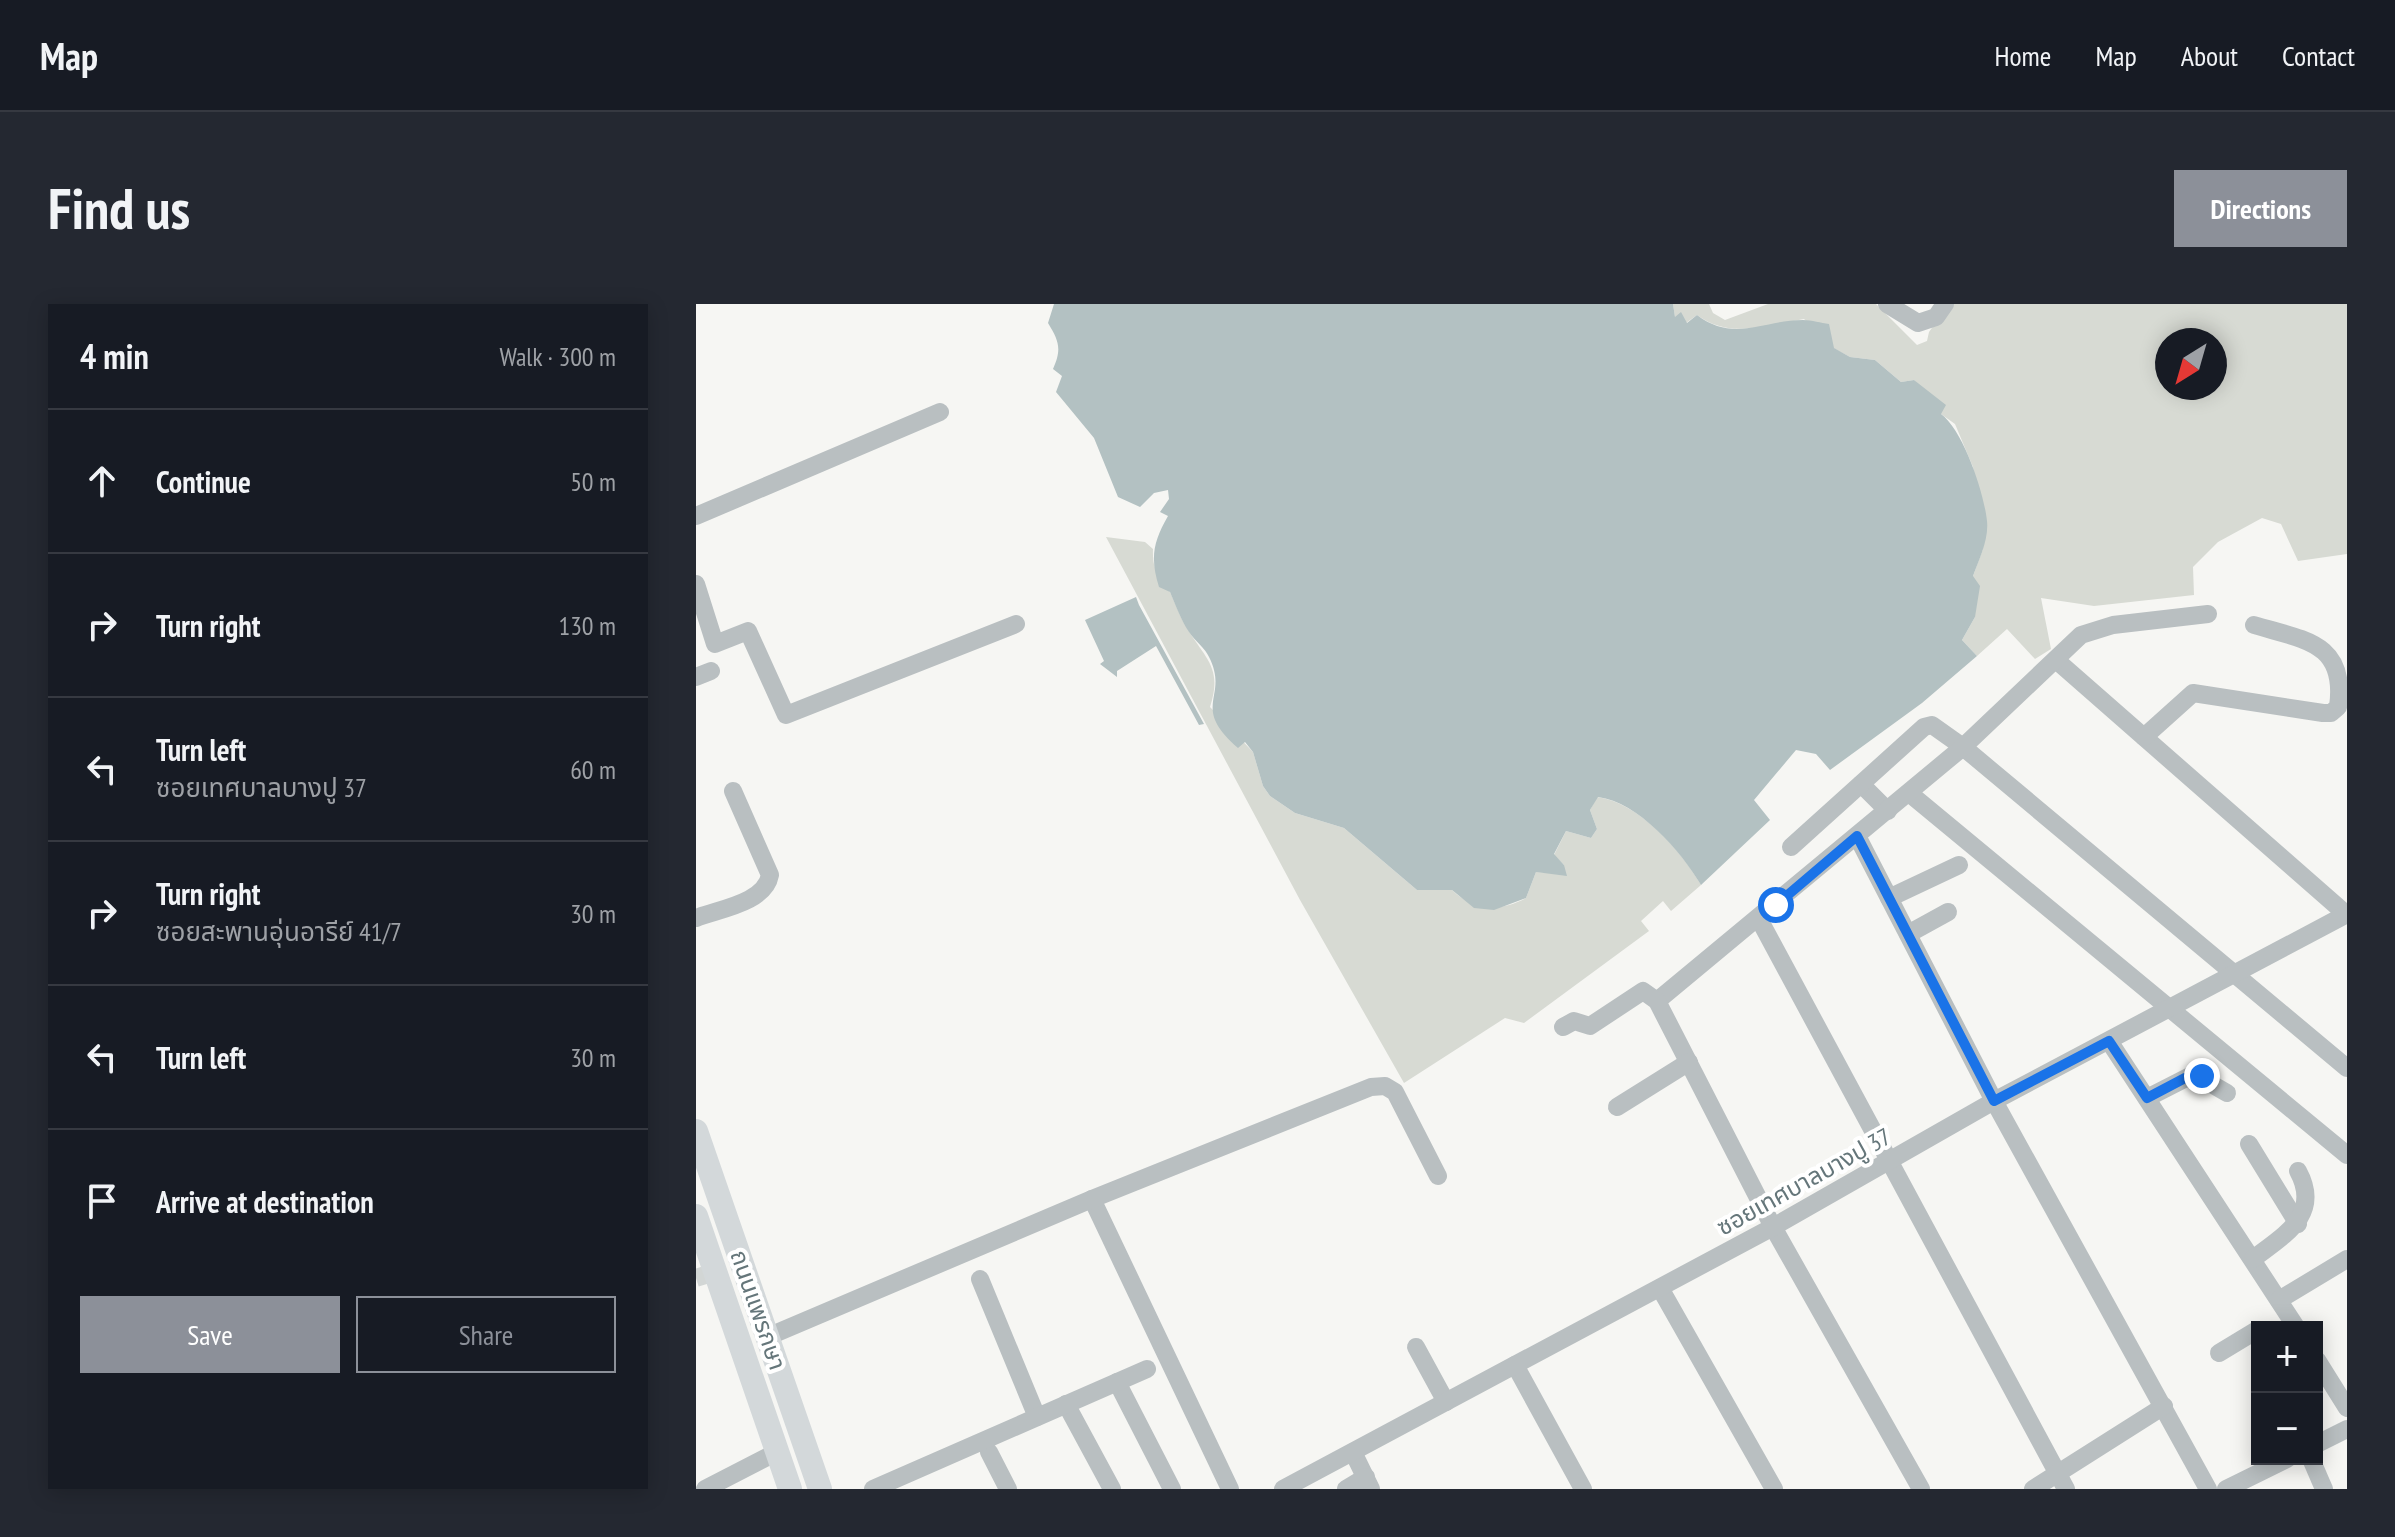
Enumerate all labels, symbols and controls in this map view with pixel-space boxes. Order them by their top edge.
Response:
text: Map [40,31,98,80]
text: Home [1995,37,2051,74]
text: Map [2095,37,2137,74]
text: About [2181,37,2238,74]
text: Contact [2282,37,2355,74]
button: Directions [2174,170,2347,247]
text: Find us [48,172,190,244]
north arrow [2155,328,2227,400]
text: 4 min [80,334,149,378]
text: Walk · 300 m [499,340,616,373]
icon: ahead [80,459,124,503]
text: Continue [156,462,251,501]
text: 50 m [570,465,616,498]
icon: right [80,603,124,647]
text: Turn right [156,606,260,645]
text: 130 m [558,609,616,642]
text: Turn left [156,730,246,769]
icon: left [80,747,124,791]
text: 60 m [570,753,616,786]
text: ซอยเทศบาลบางปู 37 [156,771,367,804]
text: Turn right [156,874,260,913]
route start [1758,887,1794,923]
icon: right [80,891,124,935]
text: 30 m [570,897,616,930]
text: ซอยสะพานอุ่นอารีย์ 41/7 [156,915,402,948]
icon: left [80,1035,124,1079]
text: Turn left [156,1038,246,1077]
text: 30 m [570,1041,616,1074]
route end [2184,1058,2220,1094]
street label: ซอยเทศบาลบางปู 37 [1711,1121,1896,1242]
icon: arrive [80,1179,124,1223]
text: Arrive at destination [156,1182,374,1221]
street label: ถนนแพรกษา [723,1246,793,1374]
button: Save [80,1296,340,1373]
button: Share [356,1296,616,1373]
map controls [2251,1321,2323,1465]
button: + [2251,1321,2323,1393]
button: − [2251,1393,2323,1465]

